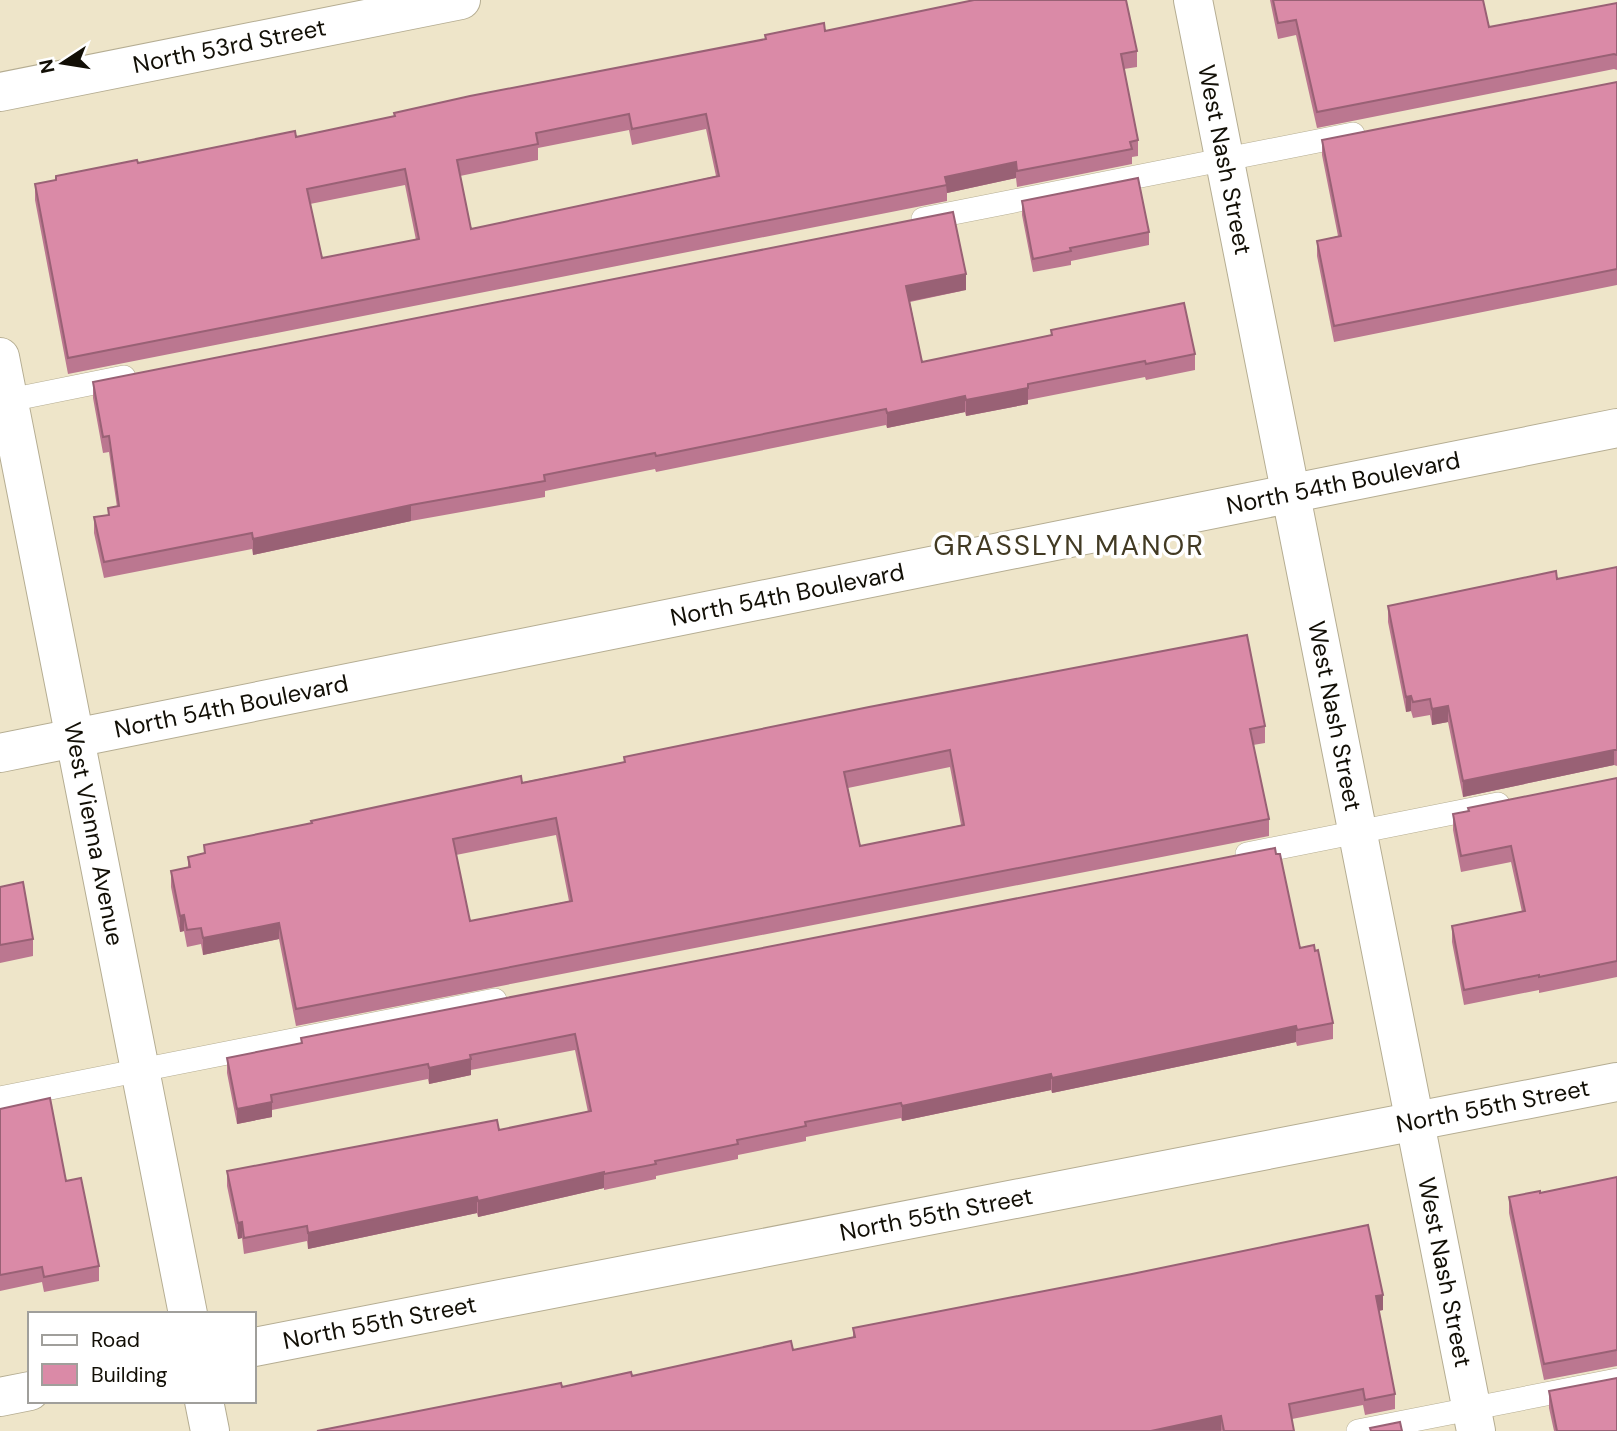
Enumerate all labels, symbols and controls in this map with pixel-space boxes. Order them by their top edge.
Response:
street label: North 53rd Street [130,11,329,80]
north arrow [28,28,98,98]
text: N [33,57,61,76]
street label: West Nash Street [1191,62,1259,257]
street label: North 54th Boulevard [1223,444,1463,521]
district label: GRASSLYN MANOR [933,527,1205,564]
street label: North 54th Boulevard [668,556,907,633]
street label: West Nash Street [1301,618,1369,814]
street label: North 54th Boulevard [112,667,351,745]
street label: West Vienna Avenue [57,719,131,948]
street label: North 55th Street [1393,1072,1592,1140]
street label: West Nash Street [1411,1175,1479,1370]
street label: North 55th Street [837,1180,1035,1248]
street label: North 55th Street [280,1288,479,1356]
legend [28,1312,256,1403]
text: Road [91,1326,140,1354]
text: Building [91,1361,168,1389]

